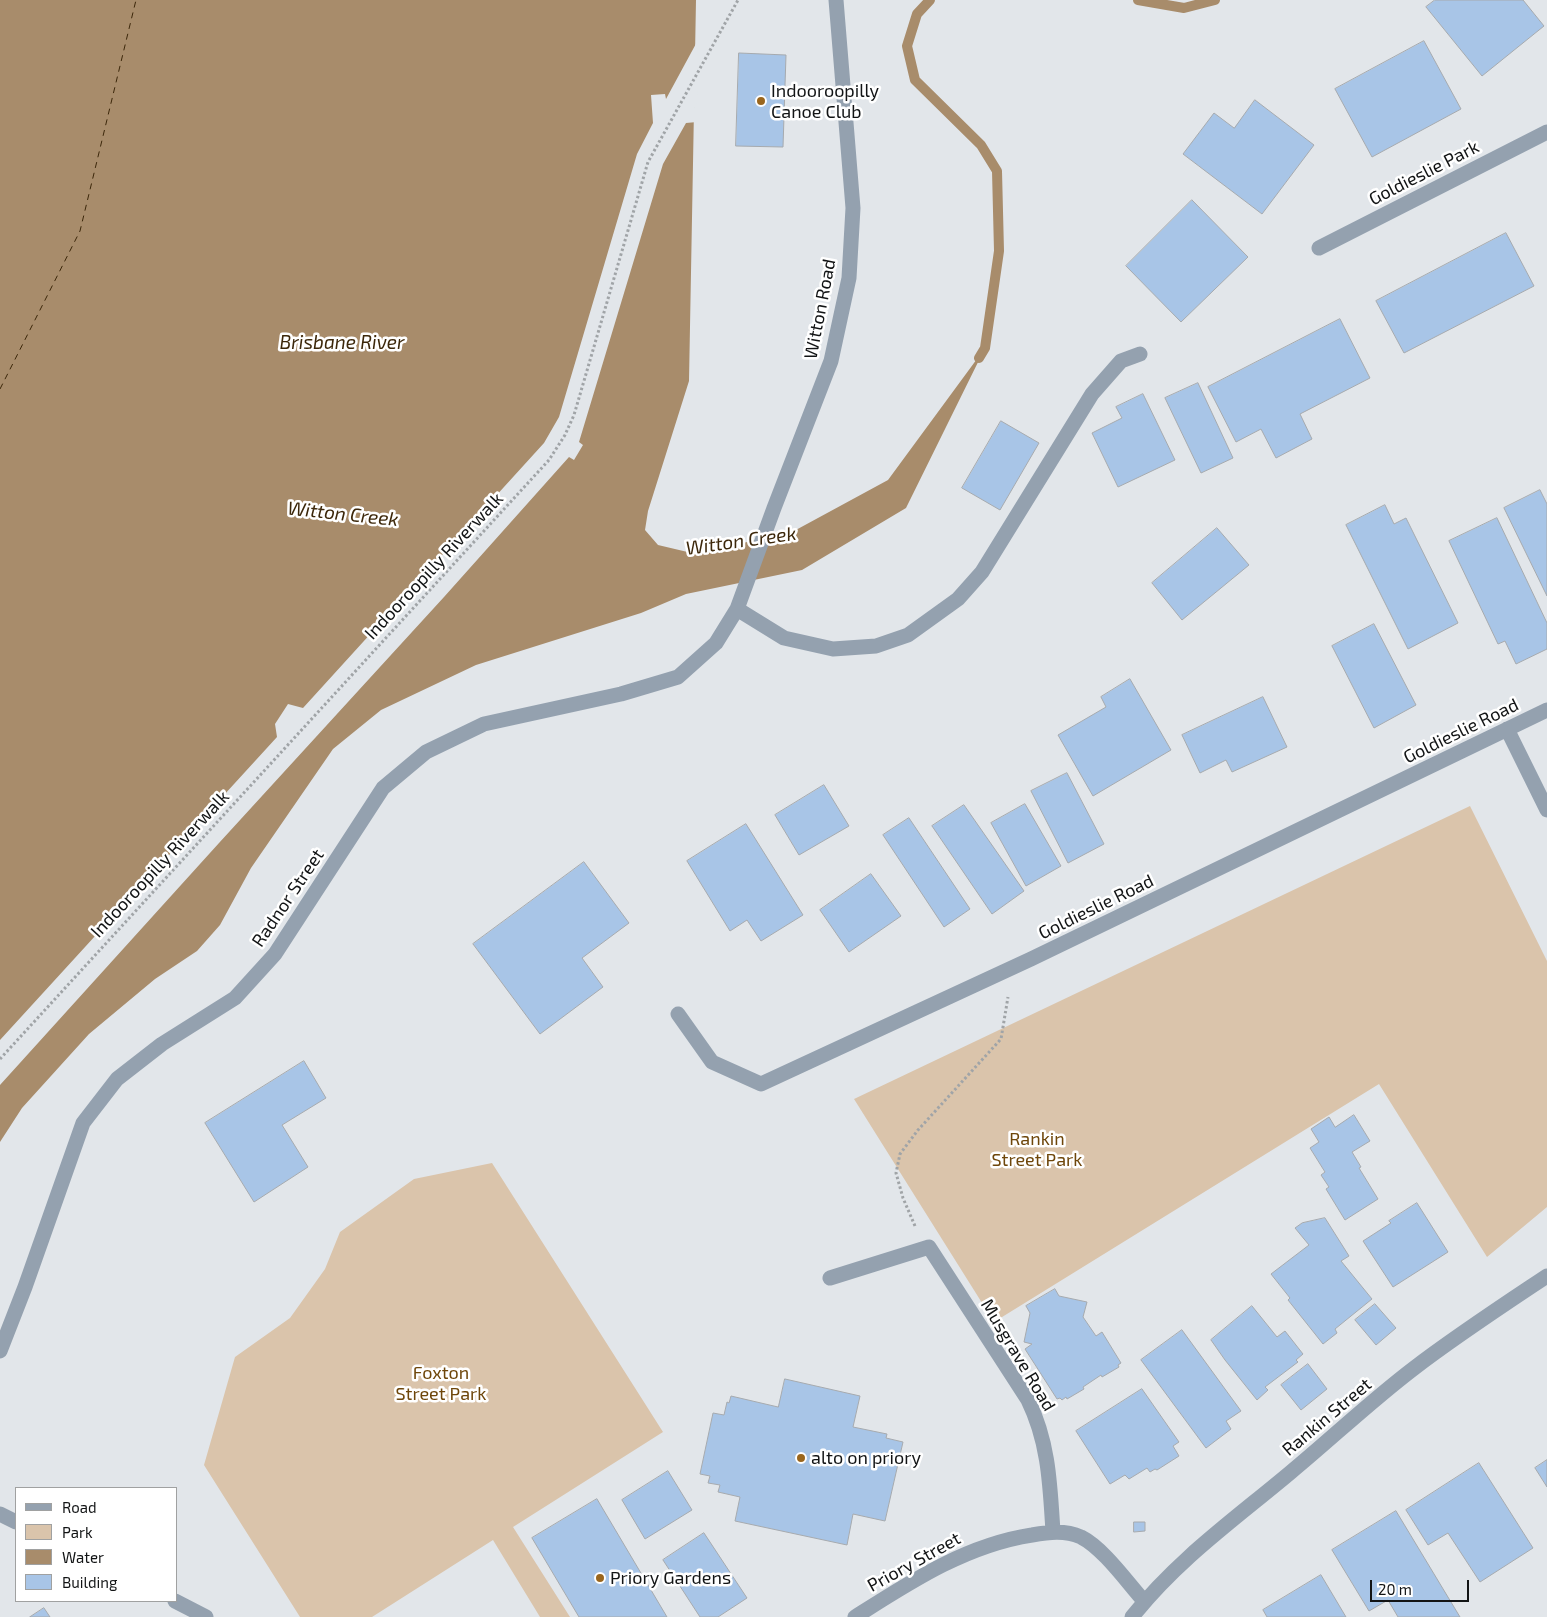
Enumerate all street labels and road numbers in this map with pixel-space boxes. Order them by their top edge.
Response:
street label: Goldieslie Park [1365,136,1483,210]
street label: Witton Road [800,257,840,361]
street label: Indooroopilly Riverwalk [360,488,508,644]
street label: Goldieslie Road [1400,694,1522,768]
street label: Indooroopilly Riverwalk [86,786,234,942]
street label: Radnor Street [247,845,329,951]
street label: Goldieslie Road [1035,870,1157,944]
street label: Musgrave Road [976,1295,1060,1415]
street label: Rankin Street [1278,1374,1376,1460]
street label: Priory Street [864,1528,964,1596]

